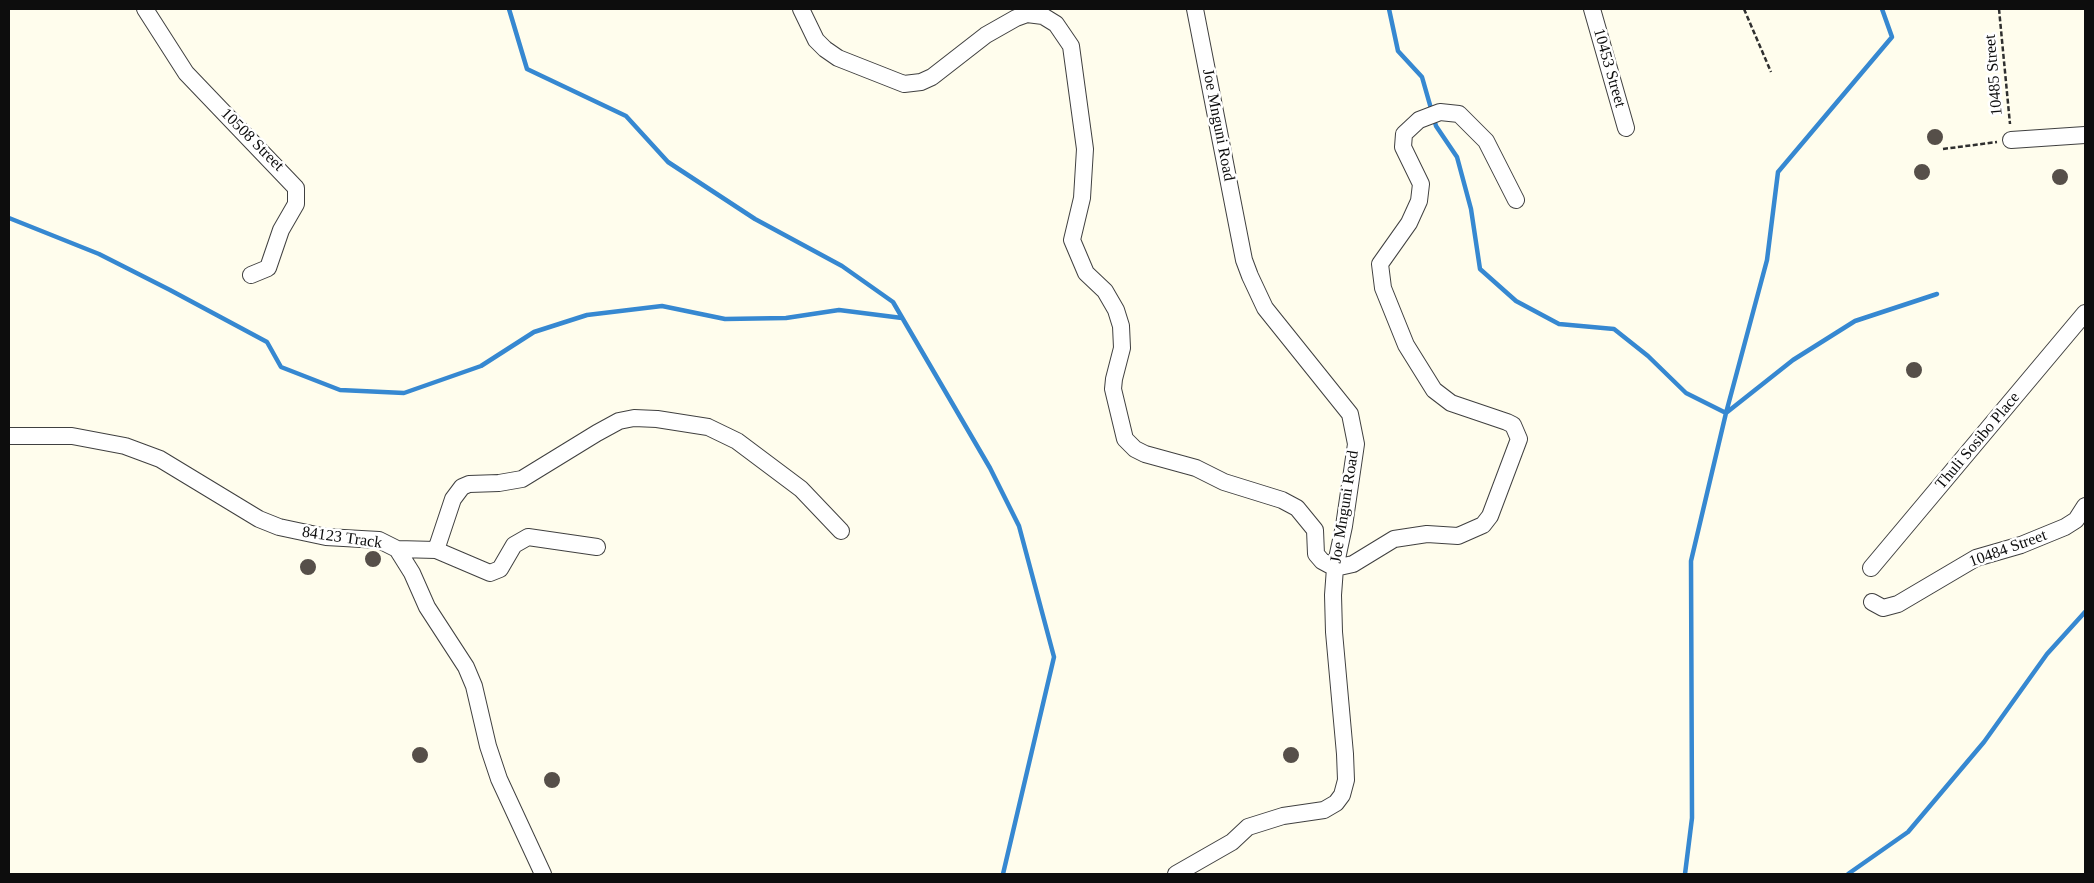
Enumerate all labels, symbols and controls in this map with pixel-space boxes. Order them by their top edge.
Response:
street label: 10453 Street [1589,26,1629,110]
street label: 10485 Street [1981,34,2007,116]
street label: Joe Mnguni Road [1198,67,1238,183]
street label: 10508 Street [216,104,288,176]
street label: Thuli Sosibo Place [1932,389,2024,493]
street label: Joe Mnguni Road [1327,449,1363,565]
street label: 84123 Track [301,523,383,553]
street label: 10484 Street [1967,526,2049,572]

